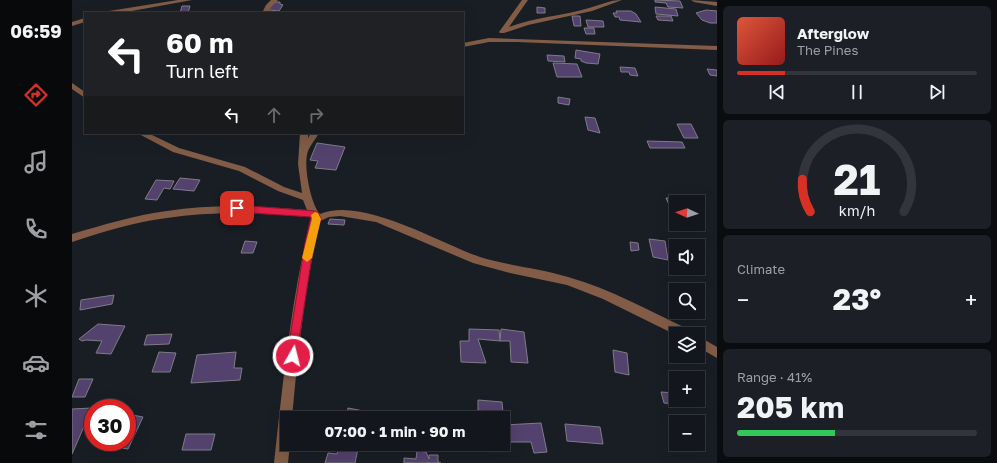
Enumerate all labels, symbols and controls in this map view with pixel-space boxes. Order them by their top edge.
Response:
text: 06:59 [10,20,62,42]
text: Afterglow [797,24,869,42]
text: 60 m [166,26,233,59]
icon: left [100,28,152,80]
text: The Pines [797,42,858,58]
text: Turn left [166,60,239,82]
icon: directions [22,81,50,109]
icon: previous [766,81,788,103]
icon: pause [846,81,868,103]
icon: next [926,81,948,103]
icon: left [221,104,243,126]
icon: ahead [263,104,285,126]
icon: right [305,104,327,126]
icon: music [22,148,50,176]
text: 21 [834,154,880,204]
pin [220,191,254,225]
north arrow [669,195,705,231]
map controls [669,195,705,451]
icon: arrive [226,197,248,219]
text: km/h [839,202,875,219]
icon: phone [22,215,50,243]
button: sound [669,239,705,275]
text: Climate [737,261,785,277]
text: 23° [833,281,881,317]
icon: climate [22,282,50,310]
button: search [669,283,705,319]
text: − [737,286,749,313]
text: + [965,286,977,313]
button: layers [669,327,705,363]
position arrow [272,335,314,377]
icon: car [22,349,50,377]
text: Range · 41% [737,369,812,385]
button: + [669,371,705,407]
text: 205 km [737,389,844,425]
speed limit sign: 30 [84,399,136,451]
button: − [669,415,705,451]
icon: filters [22,416,50,444]
text: 07:00 · 1 min · 90 m [325,422,465,440]

